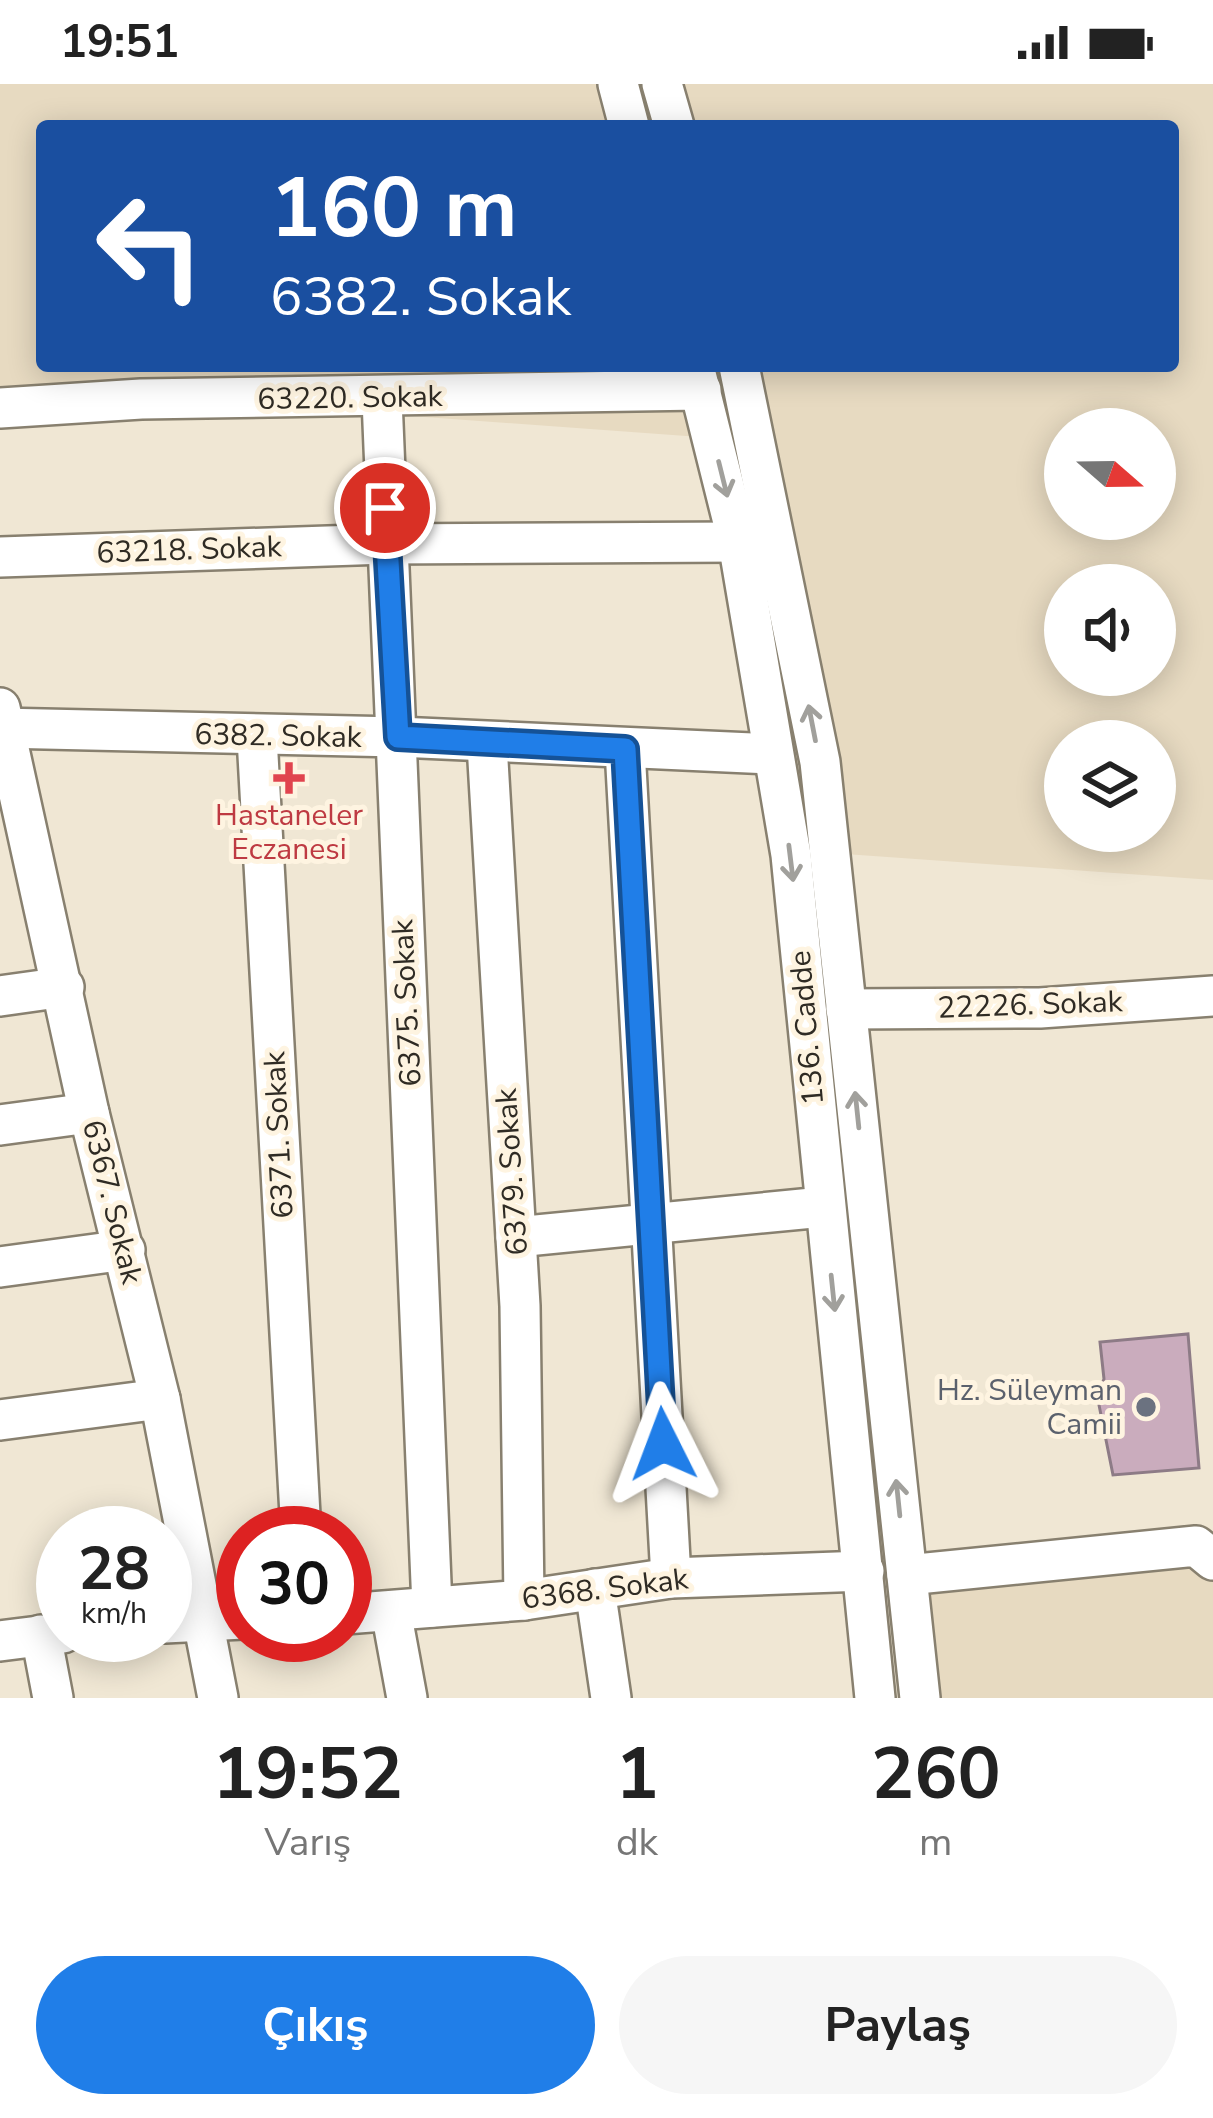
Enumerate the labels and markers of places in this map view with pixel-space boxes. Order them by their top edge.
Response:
pin [334,457,436,559]
marker: Hastaneler Eczanesi [276,765,302,791]
place label: Hastaneler Eczanesi [215,795,363,870]
place label: Hz. Süleyman Camii [937,1370,1122,1445]
marker: Hz. Süleyman Camii [1133,1394,1159,1420]

